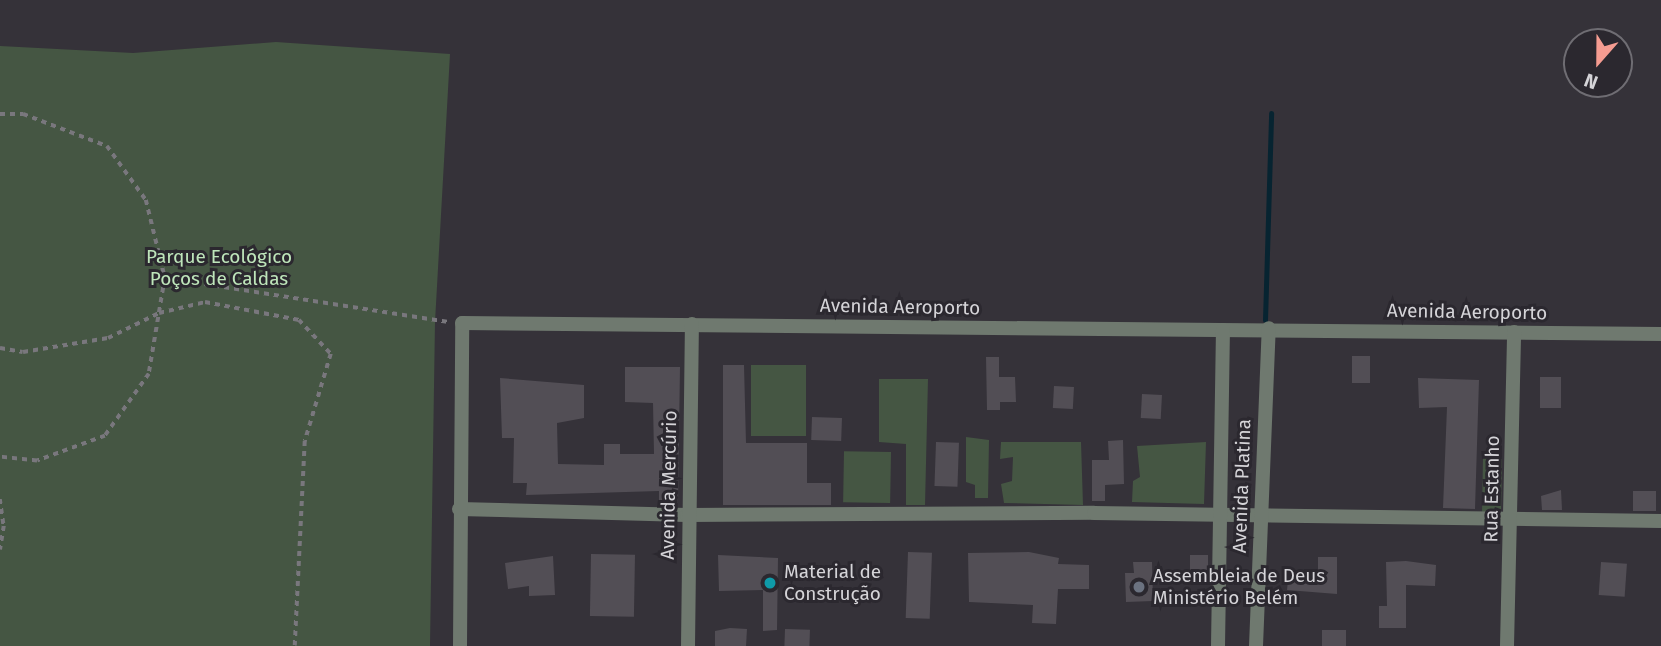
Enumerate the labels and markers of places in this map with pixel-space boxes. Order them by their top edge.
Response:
place label: Material de Construção [784,561,881,605]
place label: Assembleia de Deus Ministério Belém [1153,565,1325,609]
marker: Material de Construção [762,575,778,591]
marker: Assembleia de Deus Ministério Belém [1131,579,1147,595]

